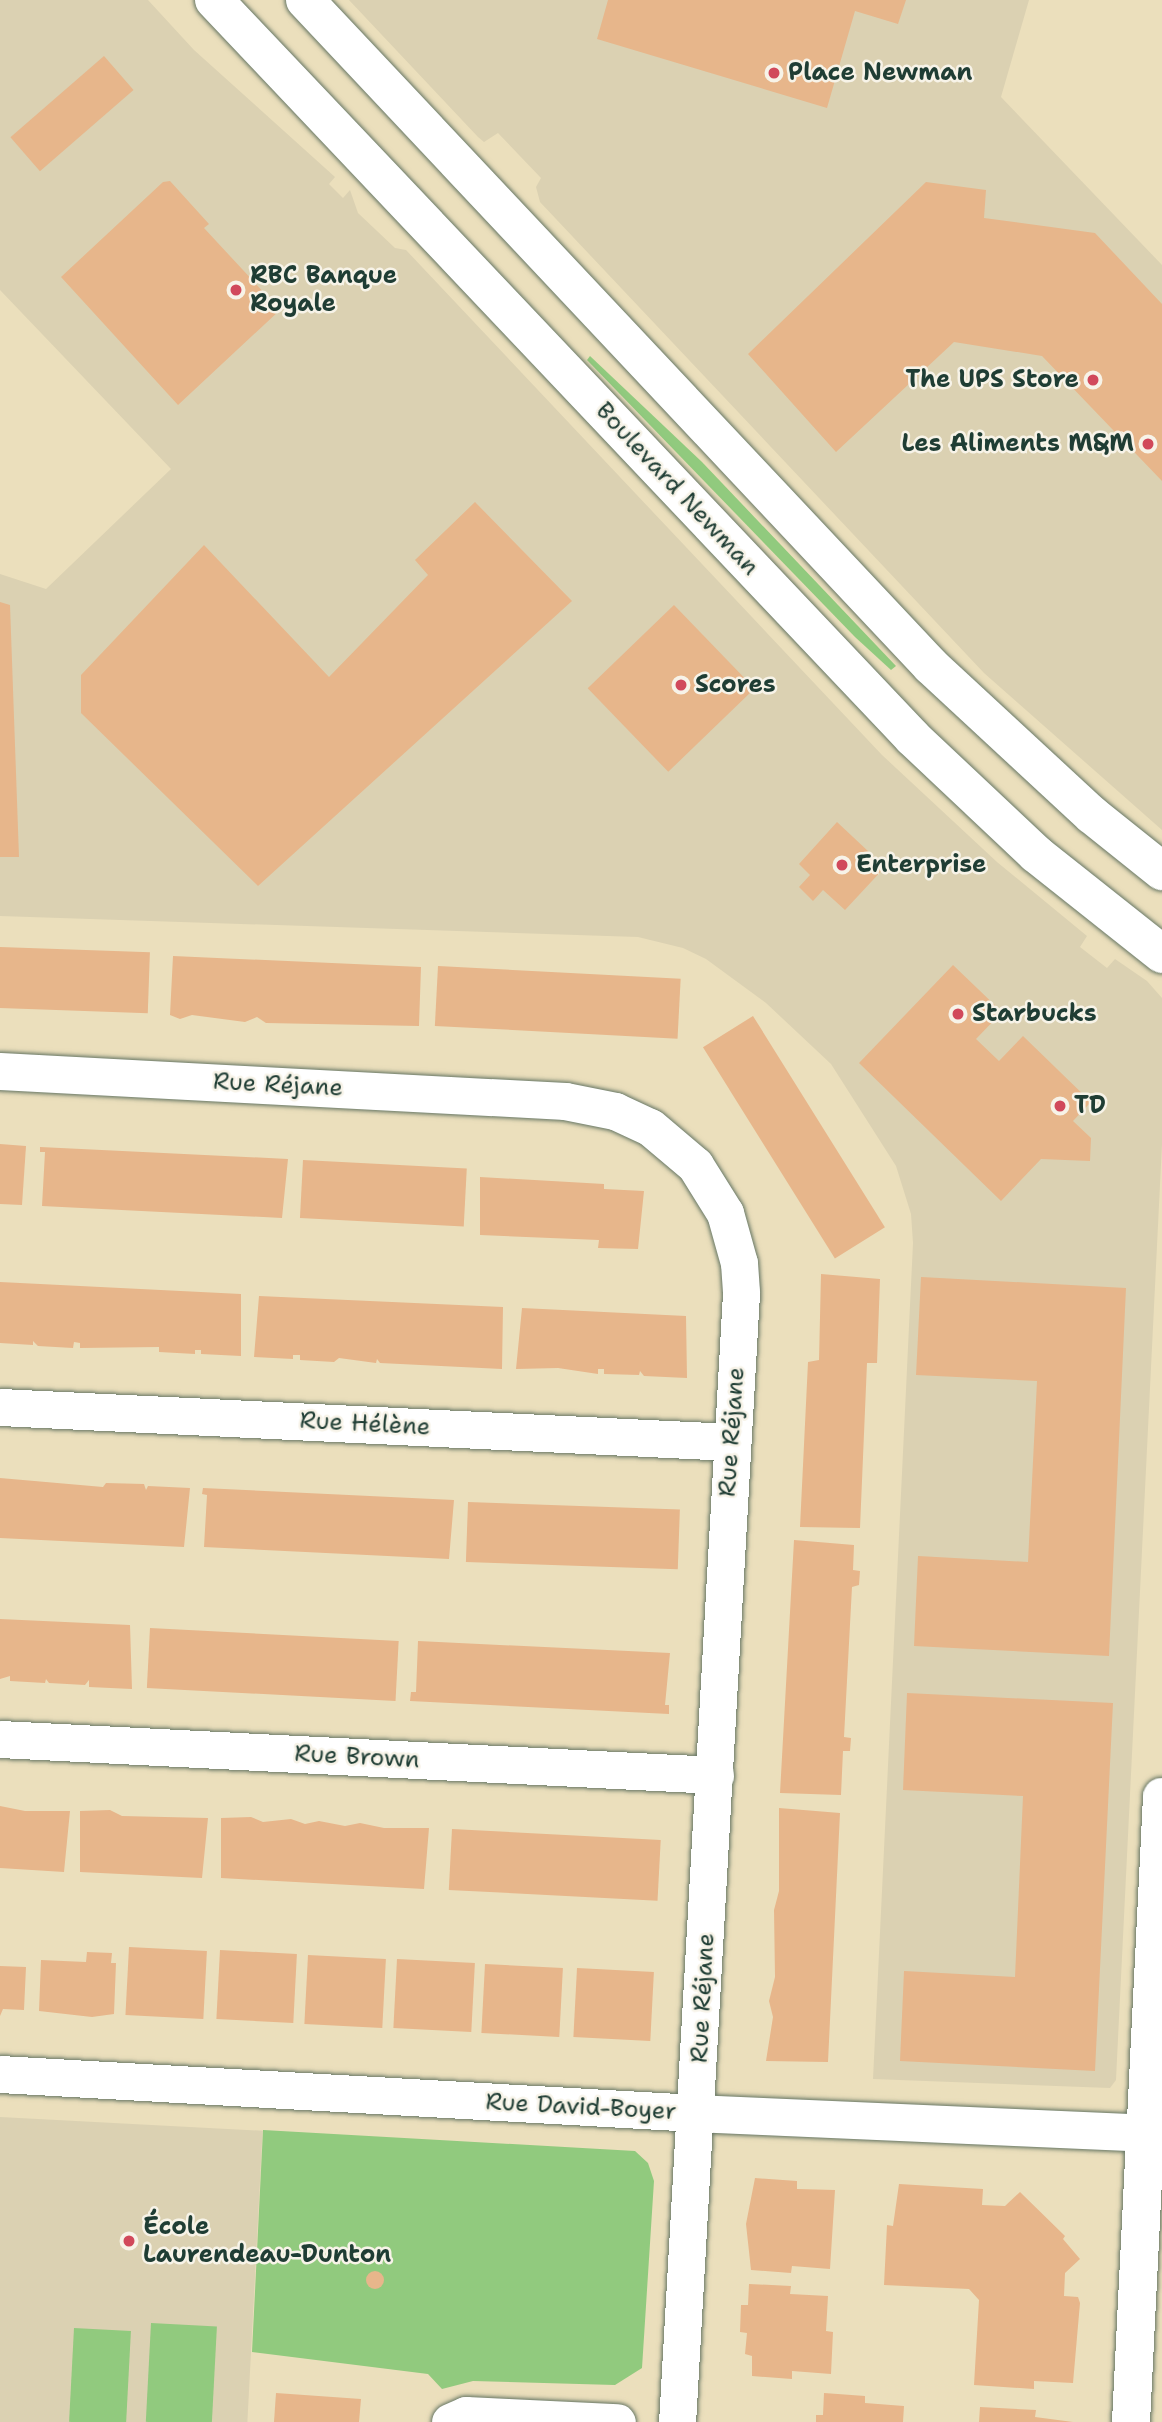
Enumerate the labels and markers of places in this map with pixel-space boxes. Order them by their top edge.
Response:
place label: Place Newman [788,59,973,87]
marker: Place Newman [766,65,782,81]
place label: RBC Banque Royale [250,262,397,318]
marker: RBC Banque Royale [228,282,244,298]
place label: The UPS Store [905,366,1079,394]
marker: The UPS Store [1085,372,1101,388]
place label: Les Aliments M&M [902,430,1134,458]
marker: Les Aliments M&M [1140,436,1156,452]
place label: Scores [695,671,776,699]
marker: Scores [673,677,689,693]
place label: Enterprise [856,851,986,879]
marker: Enterprise [834,857,850,873]
place label: Starbucks [972,1000,1097,1028]
marker: Starbucks [950,1006,966,1022]
place label: TD [1074,1092,1106,1120]
marker: TD [1052,1098,1068,1114]
place label: École Laurendeau-Dunton [143,2213,391,2269]
marker: École Laurendeau-Dunton [121,2233,137,2249]

